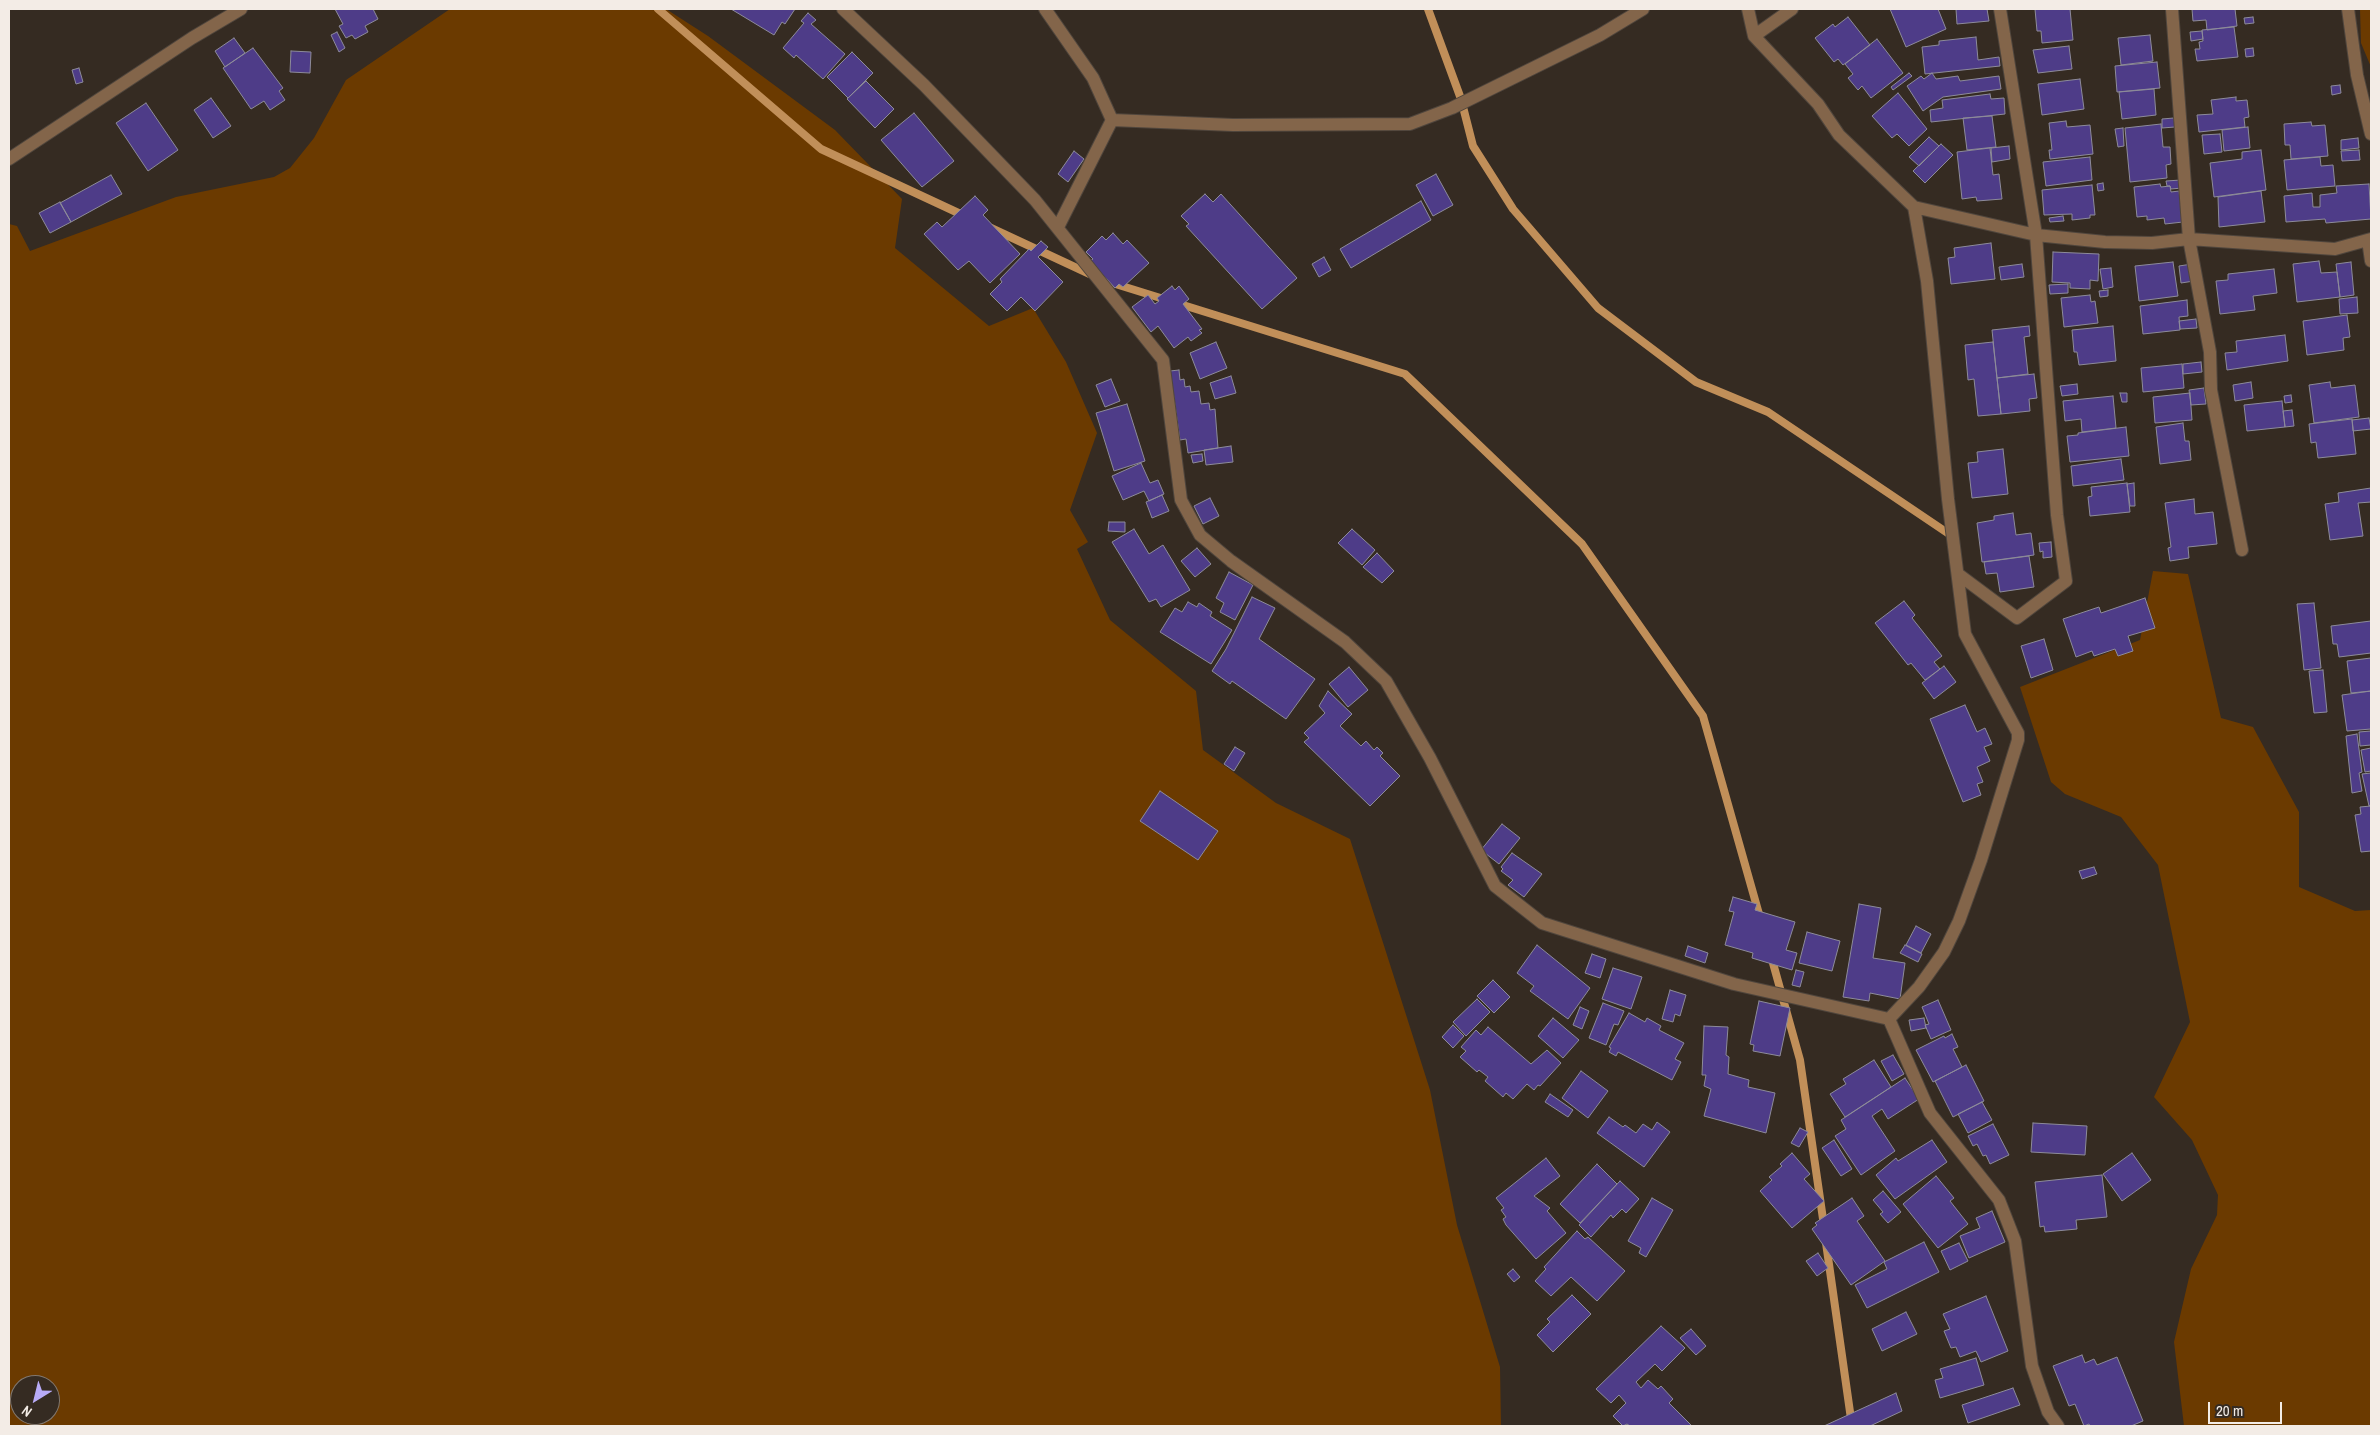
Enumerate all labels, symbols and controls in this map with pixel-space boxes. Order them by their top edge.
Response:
north arrow [10,1375,60,1425]
scale bar [2210,1392,2284,1424]
text: 20 m [2216,1400,2243,1421]
text: N [18,1402,35,1421]

